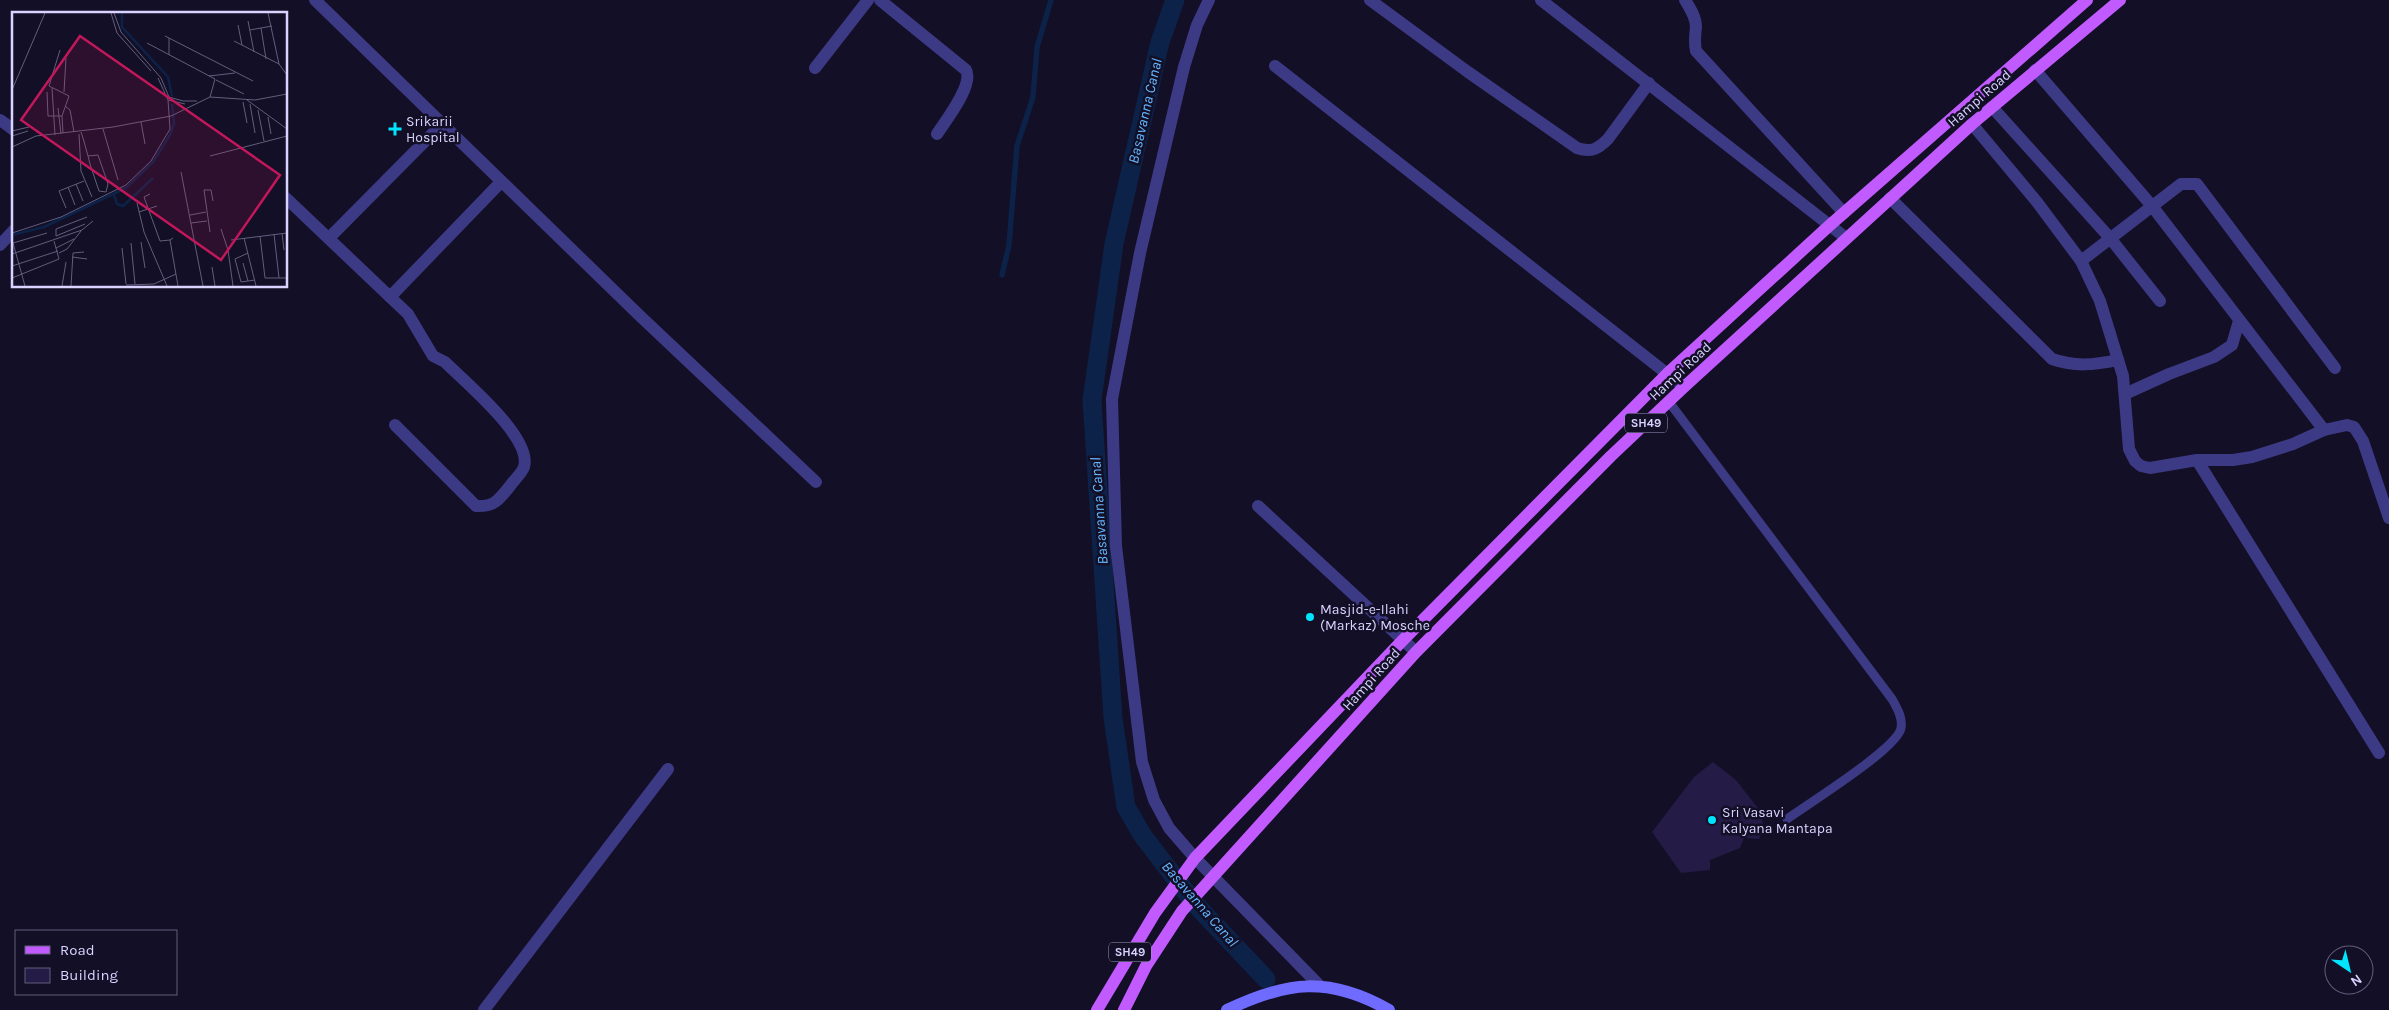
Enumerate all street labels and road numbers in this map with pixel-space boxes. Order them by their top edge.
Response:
street label: Hampi Road [1944,66,2014,130]
street label: Hampi Road [1646,339,1715,404]
road number: SH49 [1625,413,1667,432]
street label: Hampi Road [1339,645,1404,714]
road number: SH49 [1109,942,1151,962]

